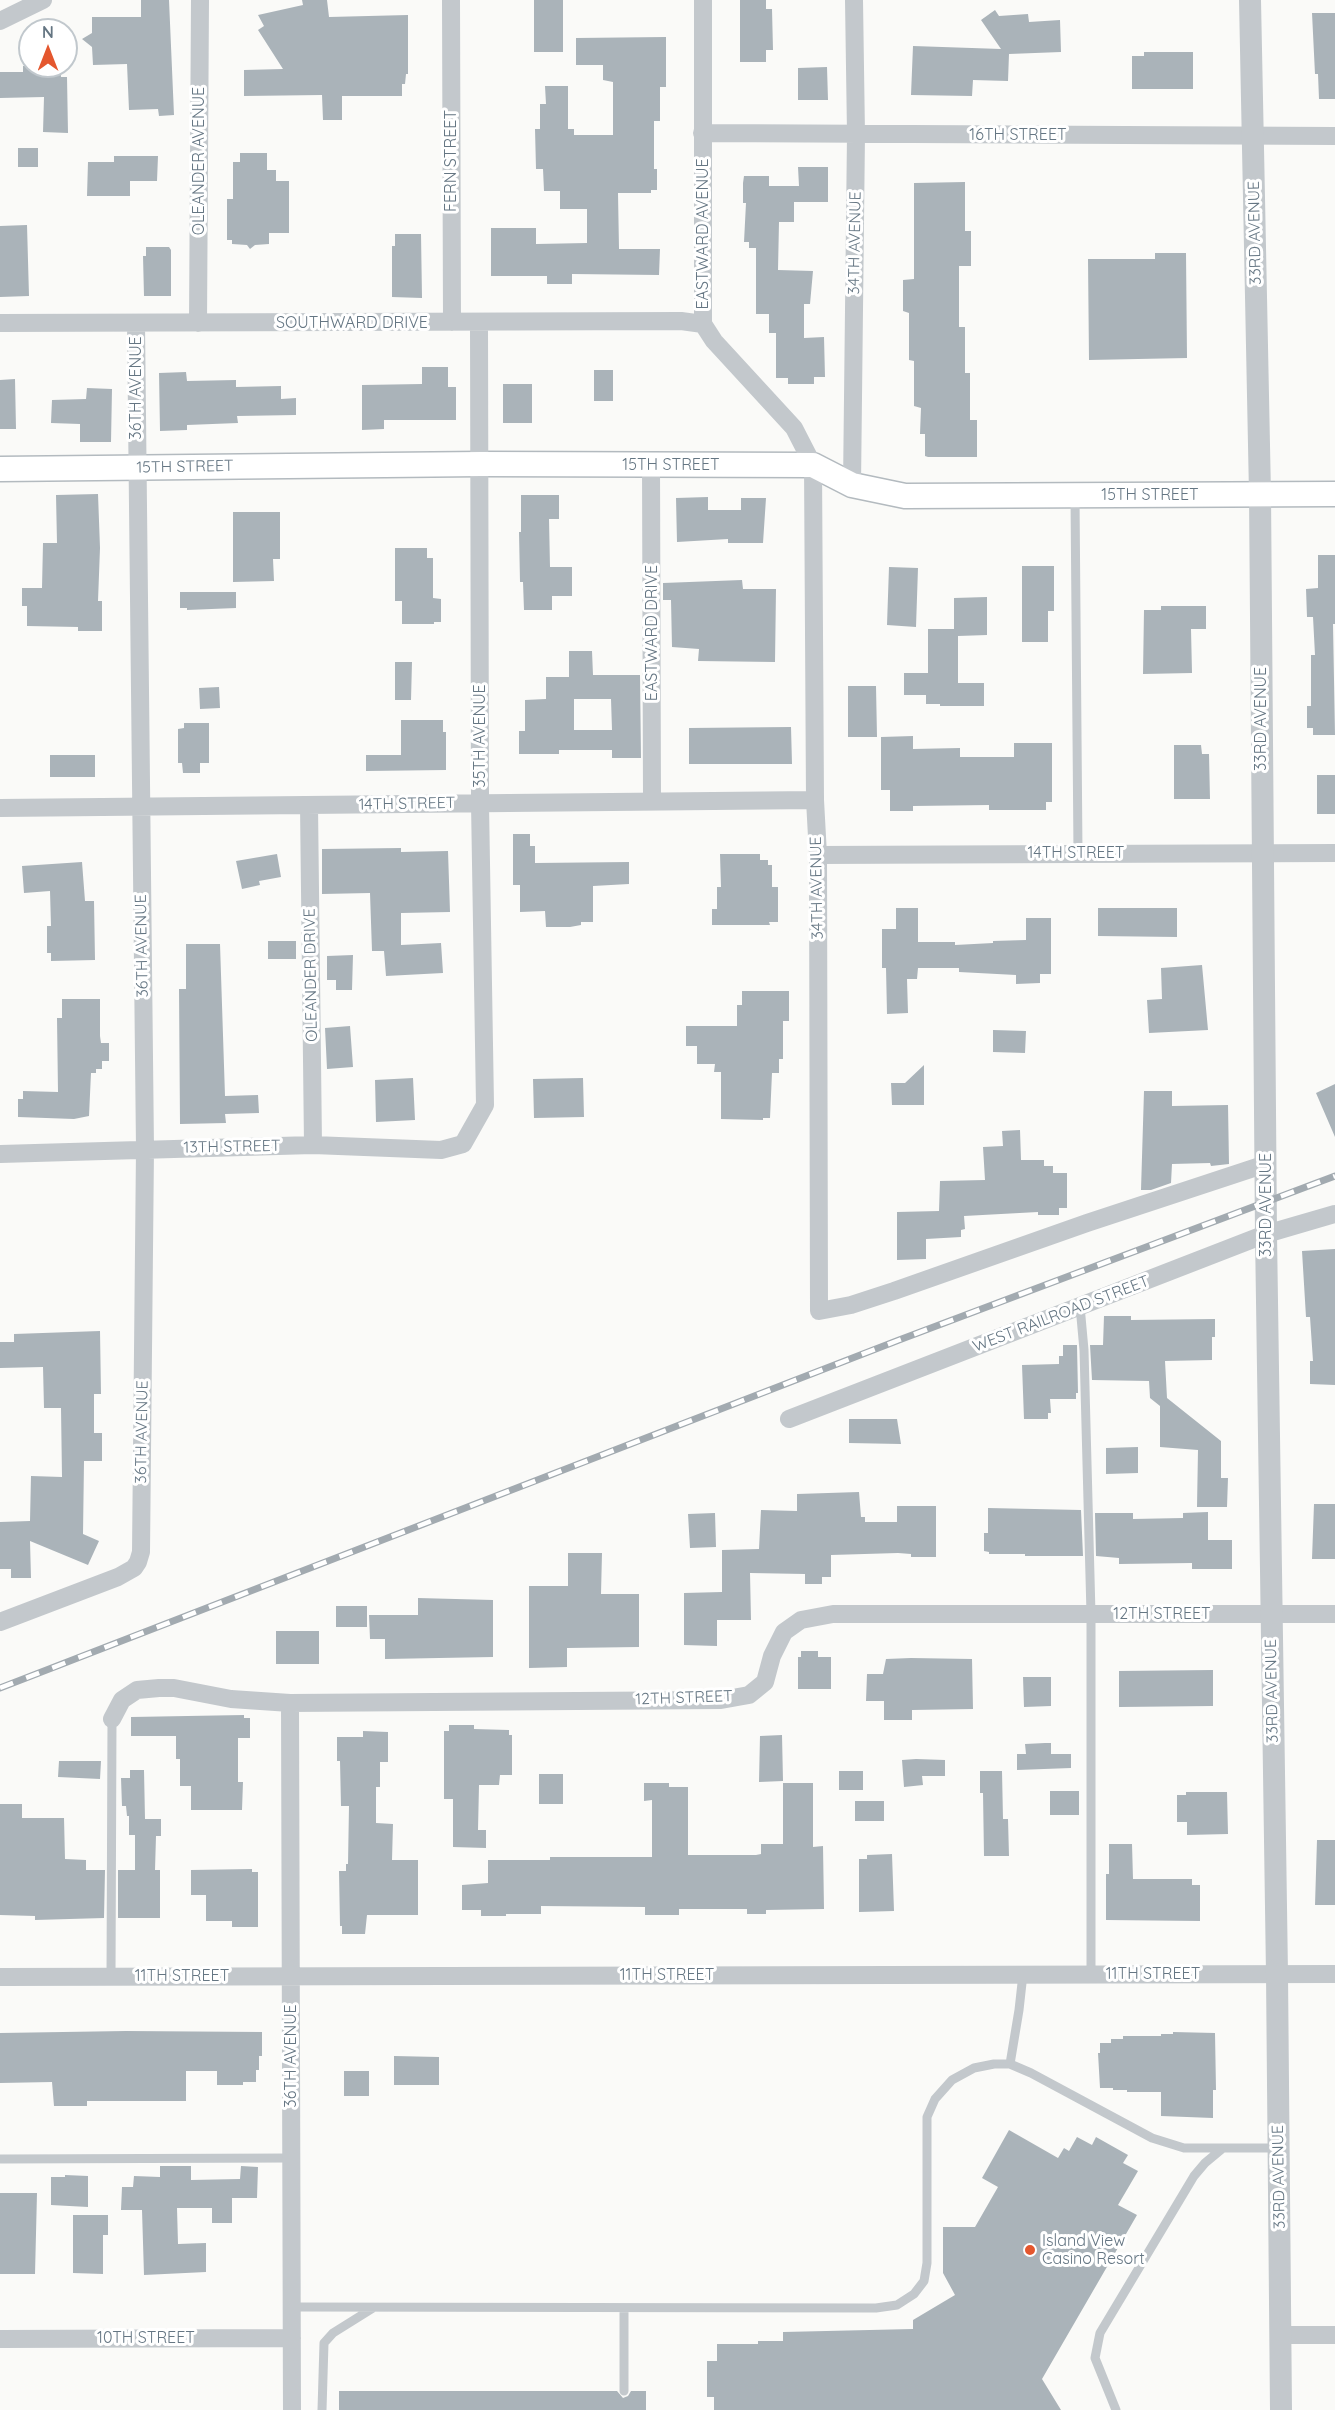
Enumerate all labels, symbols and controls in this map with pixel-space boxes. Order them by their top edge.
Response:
north arrow [18,18,78,78]
text: N [42,22,54,42]
street label: OLEANDER AVENUE [189,87,209,235]
street label: FERN STREET [441,110,461,212]
street label: 16TH STREET [969,125,1067,145]
street label: EASTWARD AVENUE [693,158,713,310]
street label: 33RD AVENUE [1244,181,1266,285]
street label: 34TH AVENUE [845,191,865,295]
street label: SOUTHWARD DRIVE [276,313,428,333]
street label: 36TH AVENUE [126,336,146,440]
street label: 15TH STREET [622,455,720,475]
street label: 15TH STREET [136,457,234,477]
street label: 15TH STREET [1101,485,1199,505]
street label: EASTWARD DRIVE [642,565,662,701]
street label: 33RD AVENUE [1251,667,1271,771]
street label: 35TH AVENUE [470,684,490,788]
street label: 14TH STREET [358,794,456,814]
street label: 34TH AVENUE [807,836,827,940]
street label: 14TH STREET [1028,843,1124,863]
street label: 36TH AVENUE [132,894,152,998]
street label: OLEANDER DRIVE [300,908,322,1042]
street label: 13TH STREET [183,1137,281,1157]
street label: 33RD AVENUE [1256,1153,1276,1257]
street label: WEST RAILROAD STREET [970,1271,1152,1357]
street label: 36TH AVENUE [132,1380,152,1484]
street label: 12TH STREET [1113,1604,1211,1624]
street label: 33RD AVENUE [1261,1639,1283,1743]
street label: 12TH STREET [635,1687,733,1709]
street label: 11TH STREET [1106,1964,1200,1984]
street label: 11TH STREET [620,1965,714,1985]
street label: 11TH STREET [135,1966,229,1986]
street label: 36TH AVENUE [281,2004,301,2108]
street label: 33RD AVENUE [1268,2125,1290,2229]
place label: Island View Casino Resort [1042,2231,1145,2269]
marker: Island View Casino Resort [1023,2243,1037,2257]
street label: 10TH STREET [97,2328,195,2348]

